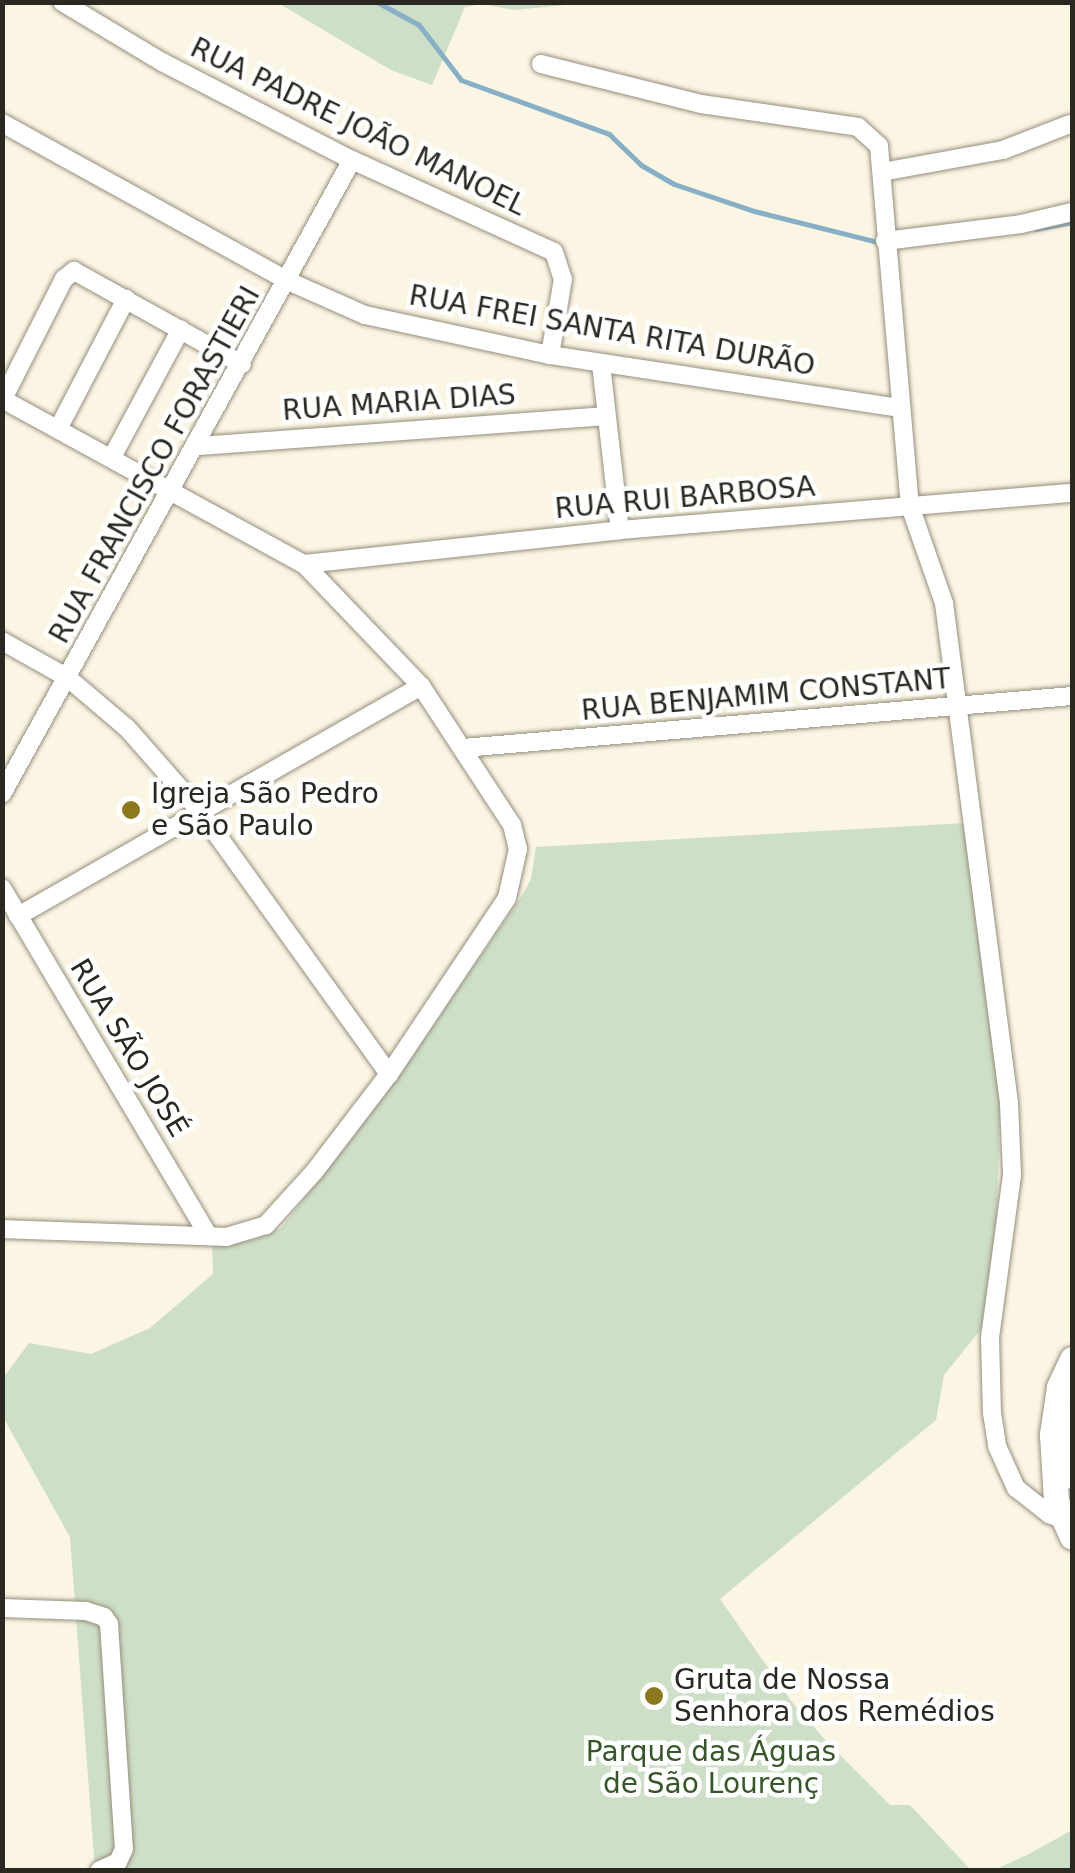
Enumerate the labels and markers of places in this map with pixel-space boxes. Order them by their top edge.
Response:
place label: Igreja São Pedro e São Paulo [151,777,379,843]
marker: Igreja São Pedro e São Paulo [120,799,142,821]
place label: Gruta de Nossa Senhora dos Remédios [674,1663,995,1729]
marker: Gruta de Nossa Senhora dos Remédios [643,1685,665,1707]

